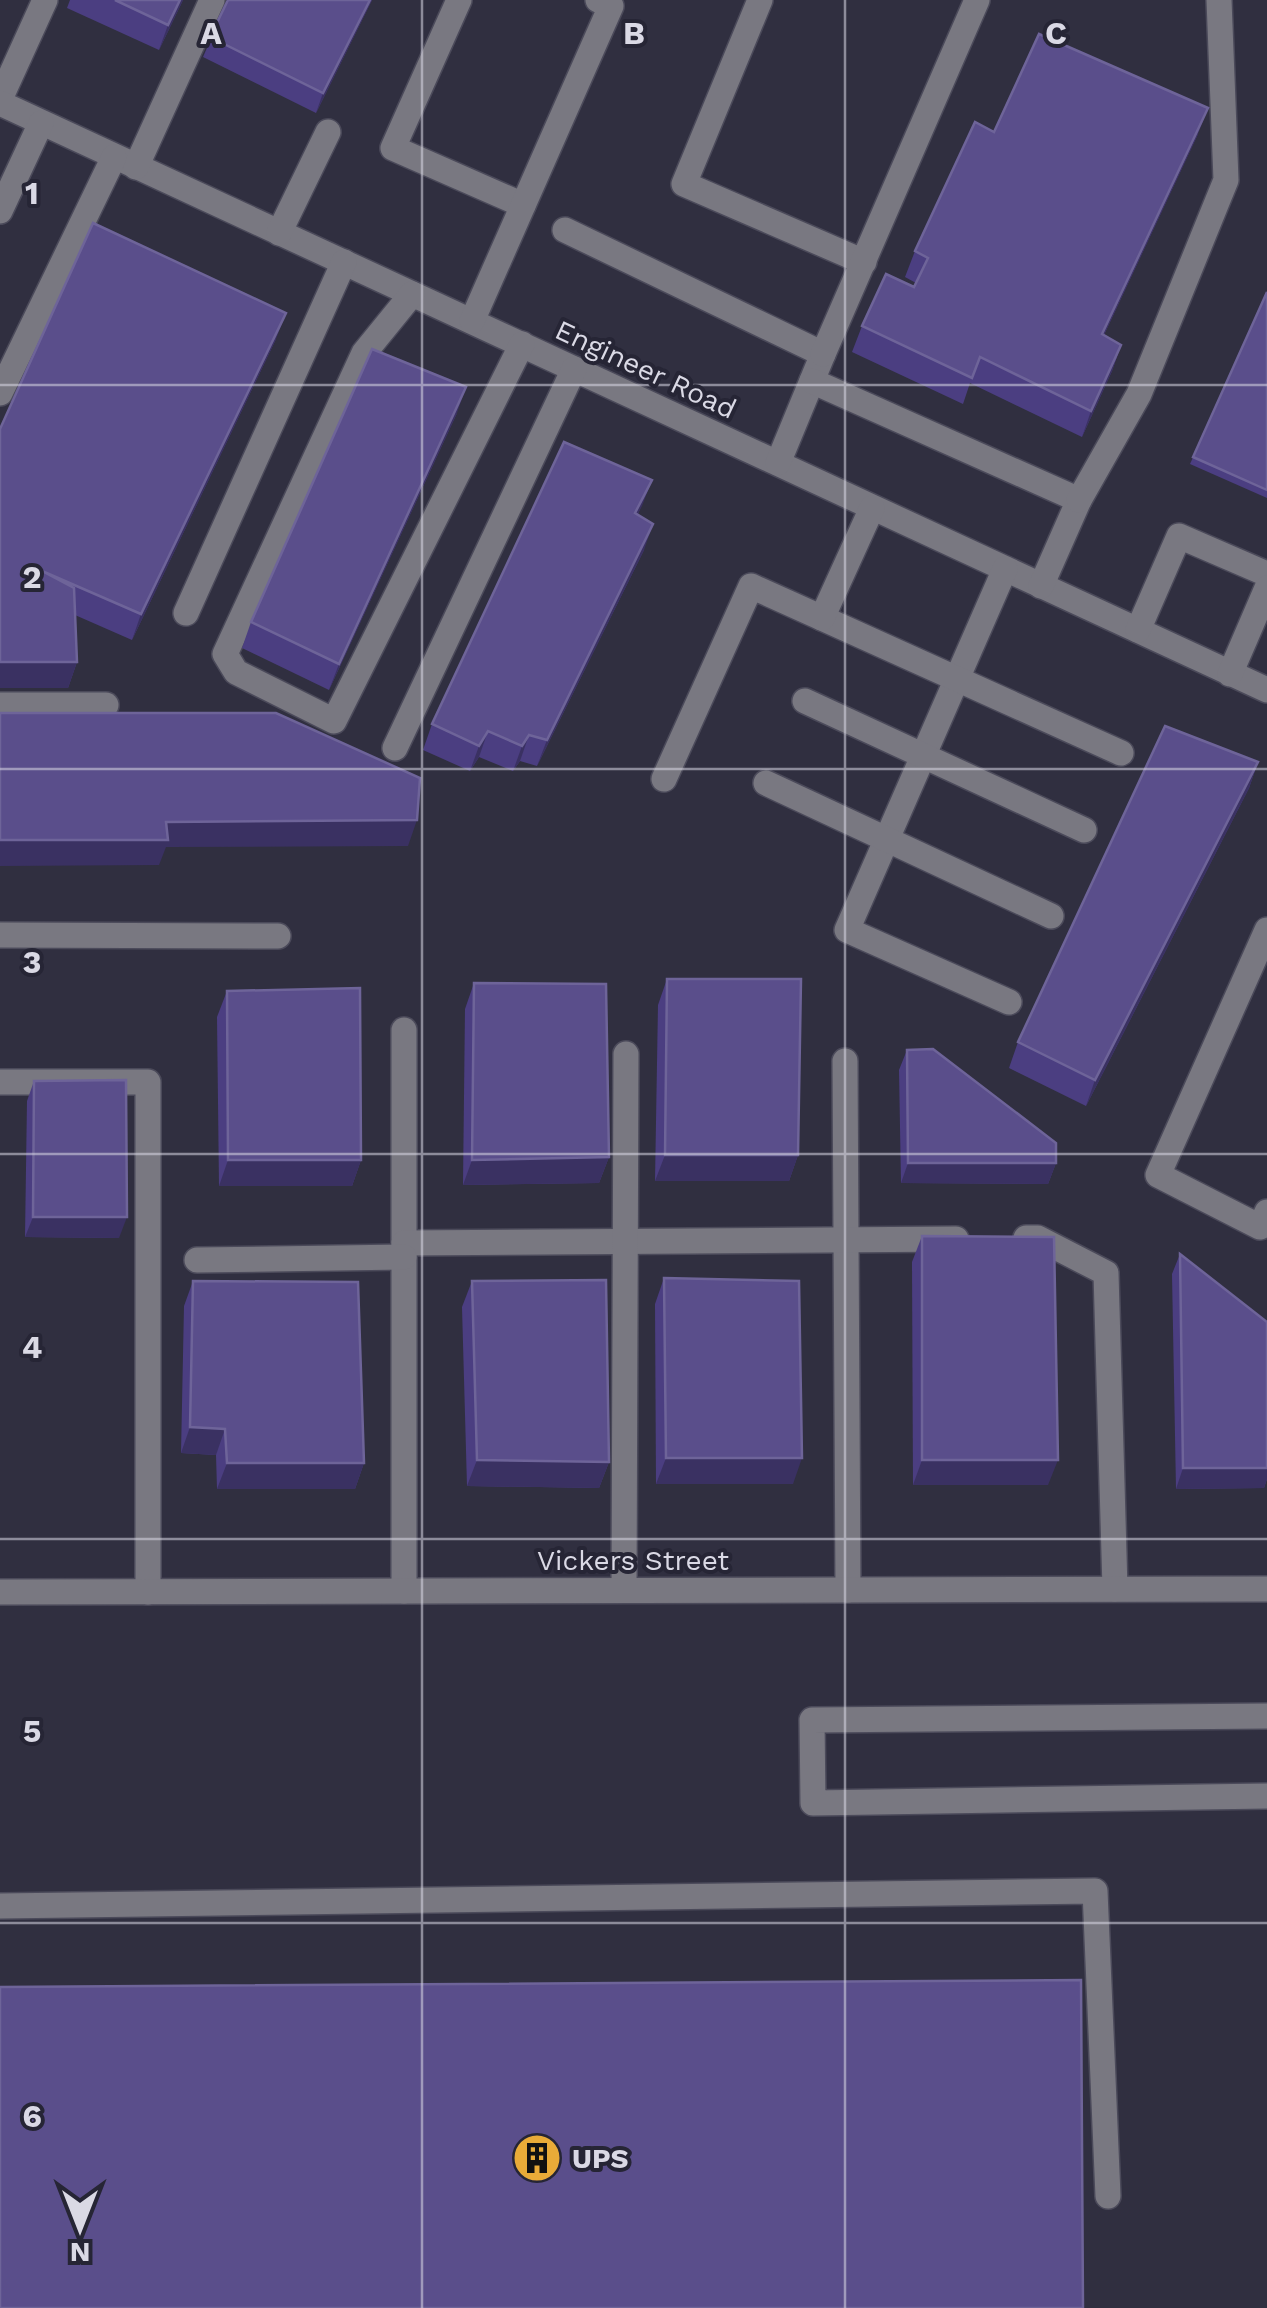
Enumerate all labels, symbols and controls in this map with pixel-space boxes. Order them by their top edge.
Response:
text: A [200,14,222,52]
text: B [623,14,645,52]
text: C [1045,14,1067,52]
text: 1 [25,174,39,212]
street label: Engineer Road [550,313,742,426]
text: 2 [22,558,42,596]
text: 3 [23,943,41,981]
text: 4 [22,1328,42,1366]
street label: Vickers Street [537,1544,729,1577]
text: 5 [23,1712,41,1750]
text: 6 [22,2097,42,2135]
building icon: UPS [511,2132,563,2184]
place label: UPS [572,2142,629,2175]
north arrow [30,2178,130,2278]
text: N [70,2236,90,2269]

